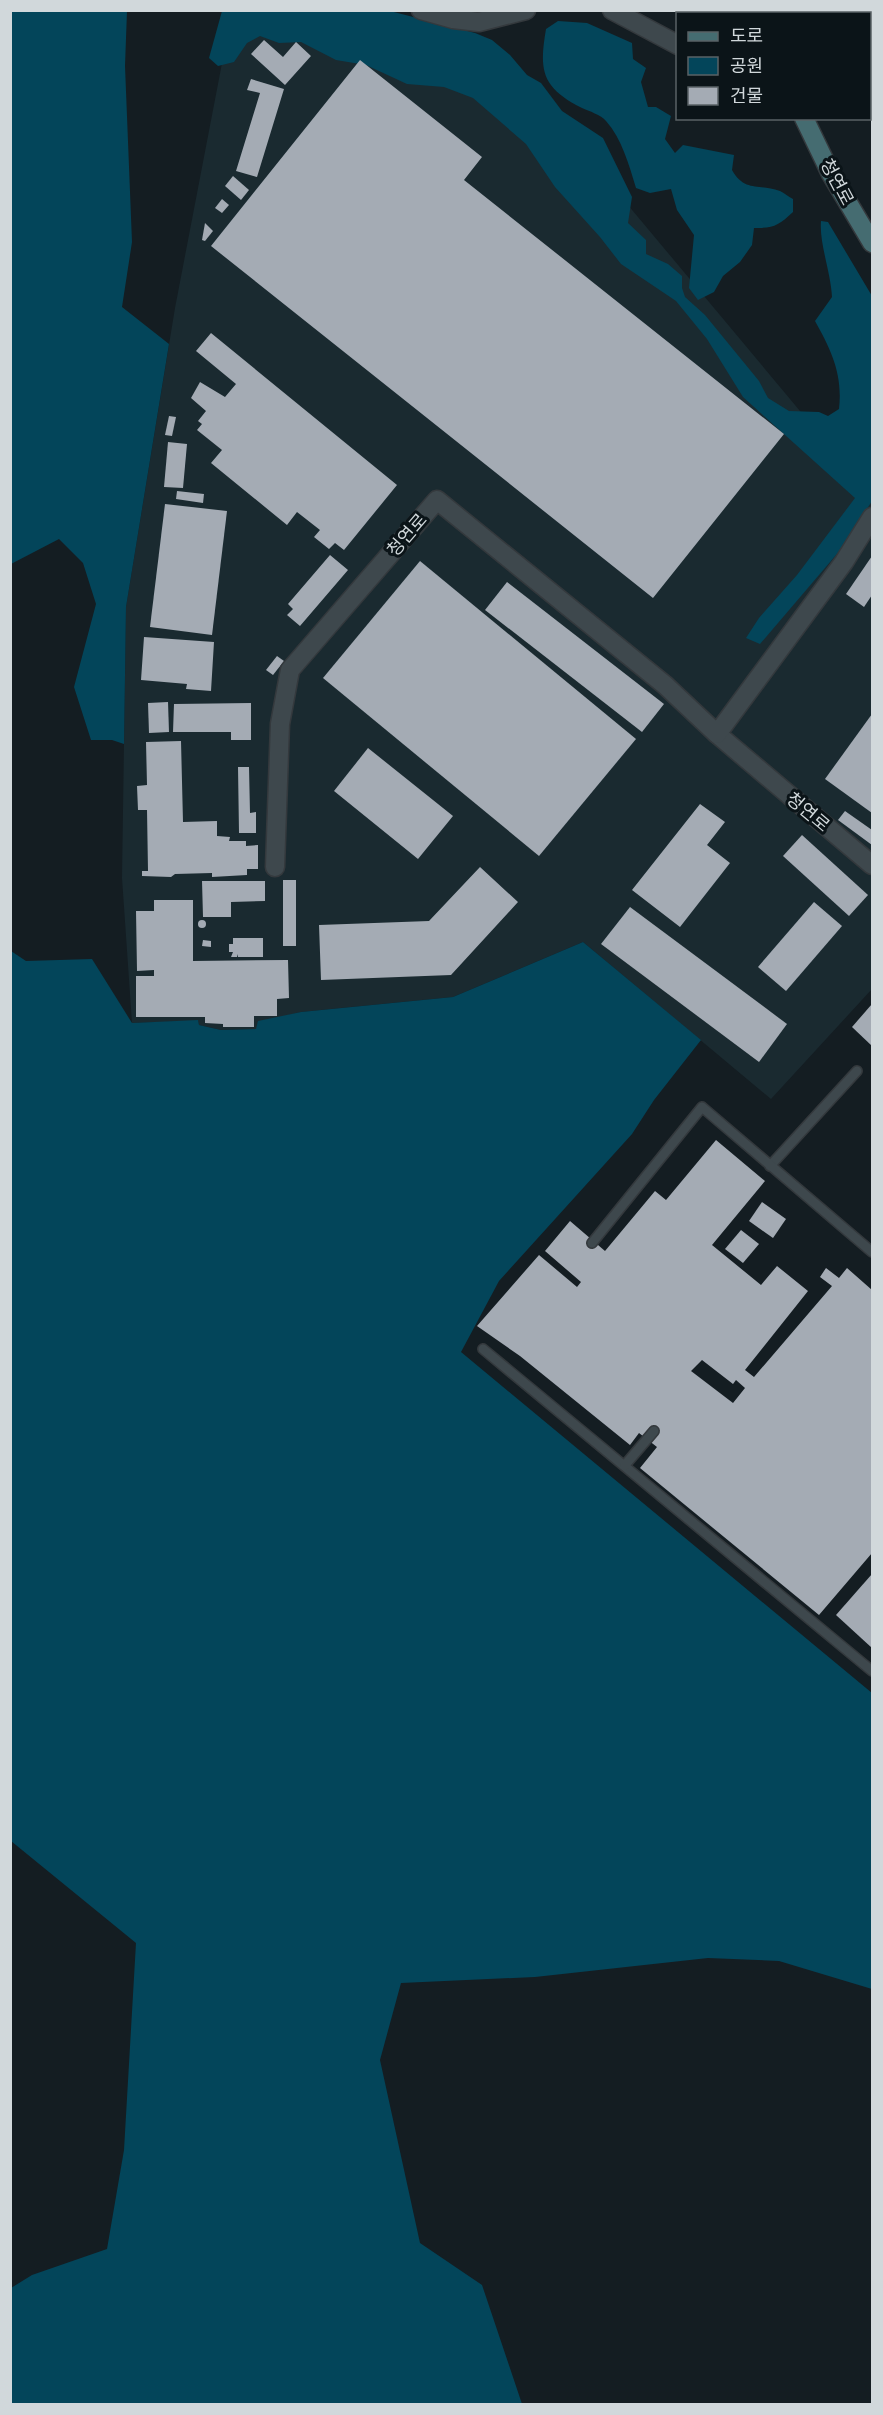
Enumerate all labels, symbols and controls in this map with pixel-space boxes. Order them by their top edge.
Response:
legend [676,12,871,120]
text: 도로 [730,24,763,46]
text: 공원 [730,54,763,76]
text: 건물 [730,84,763,106]
street label: 청연로 [817,154,859,209]
street label: 청연로 [382,508,431,560]
street label: 청연로 [783,787,835,836]

